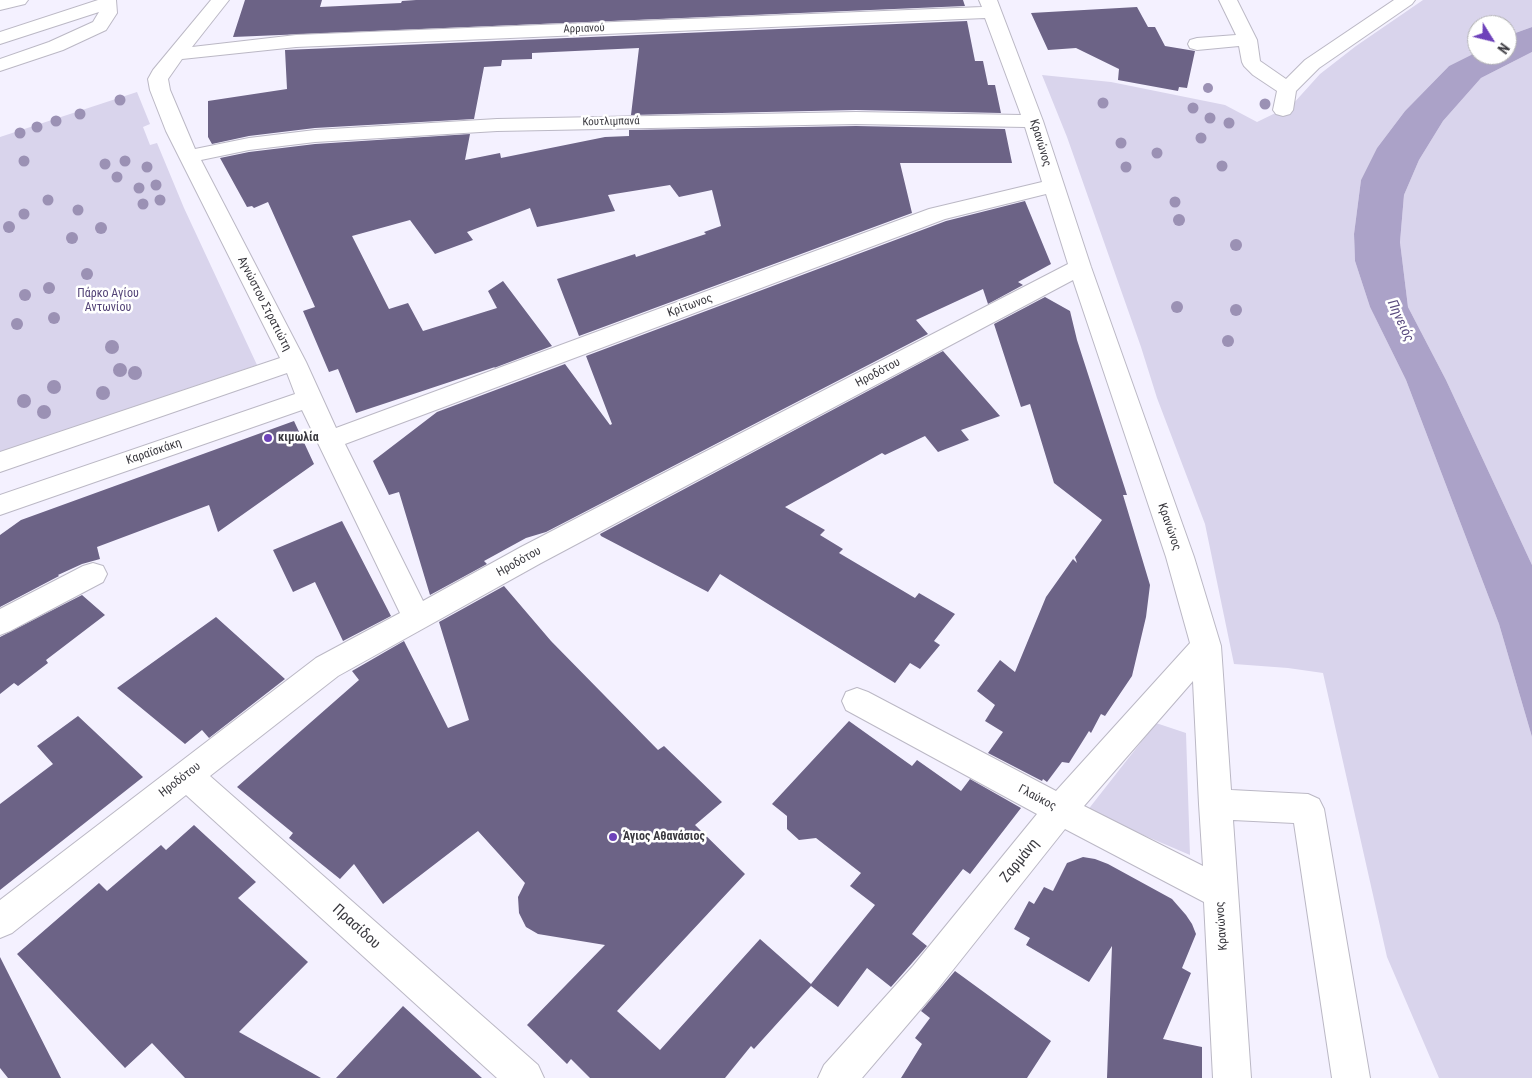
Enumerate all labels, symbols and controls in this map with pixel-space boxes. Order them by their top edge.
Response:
north arrow [1467,15,1517,65]
street label: Αρριανού [563,22,605,36]
text: N [1494,40,1512,56]
street label: Κουτλιμπανά [582,115,640,129]
street label: Κρανώνος [1026,118,1054,168]
street label: Αγνώστου Στρατιώτη [234,254,294,354]
park label: Πάρκο Αγίου Αντωνίου [77,287,139,315]
street label: Κρίτωνος [666,291,714,321]
water label: Πηνειός [1383,297,1417,345]
street label: Ηροδότου [853,355,903,391]
place label: κιμωλία [278,431,319,445]
marker: κιμωλία [262,432,274,444]
street label: Καραϊσκάκη [124,436,184,468]
street label: Κρανώνος [1154,502,1184,552]
street label: Ηροδότου [494,544,544,580]
street label: Ηροδότου [156,759,204,801]
street label: Γλαύκος [1016,782,1058,814]
place label: Άγιος Αθανάσιος [623,830,705,844]
marker: Άγιος Αθανάσιος [607,831,619,843]
street label: Ζαρμάνη [997,835,1043,887]
street label: Πρασίδου [328,901,384,953]
street label: Κρανώνος [1213,901,1231,951]

